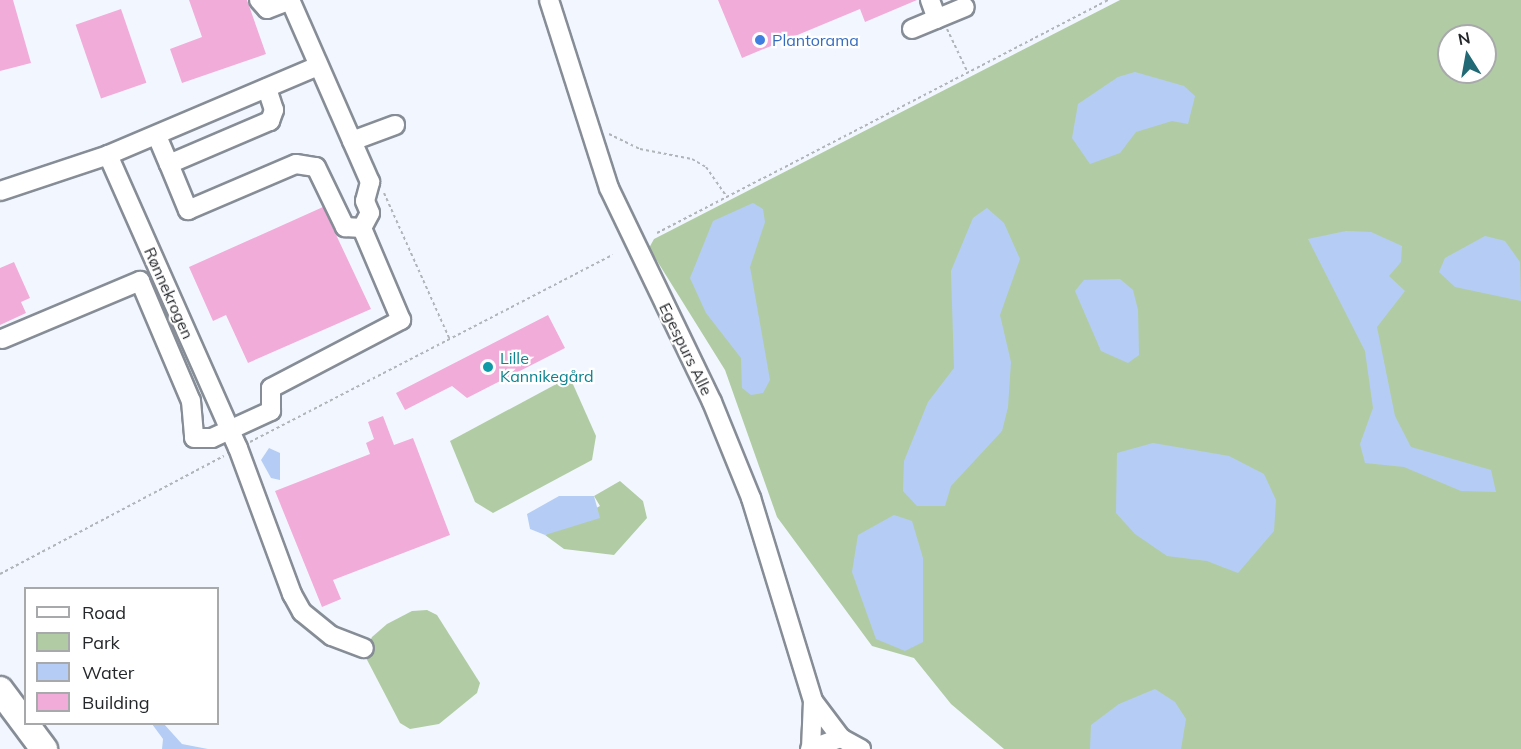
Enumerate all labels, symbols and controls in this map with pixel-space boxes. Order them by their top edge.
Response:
north arrow [1437,24,1497,84]
text: N [1456,27,1472,49]
place label: Plantorama [772,30,859,50]
marker: Plantorama [753,33,767,47]
street label: Rønnekrogen [140,244,198,342]
street label: Egespurs Alle [655,300,717,398]
place label: Lille Kannikegård [500,348,594,386]
marker: Lille Kannikegård [481,360,495,374]
legend [24,587,219,725]
text: Road [82,601,126,624]
text: Park [82,631,120,654]
text: Water [82,661,134,684]
text: Building [82,691,150,714]

